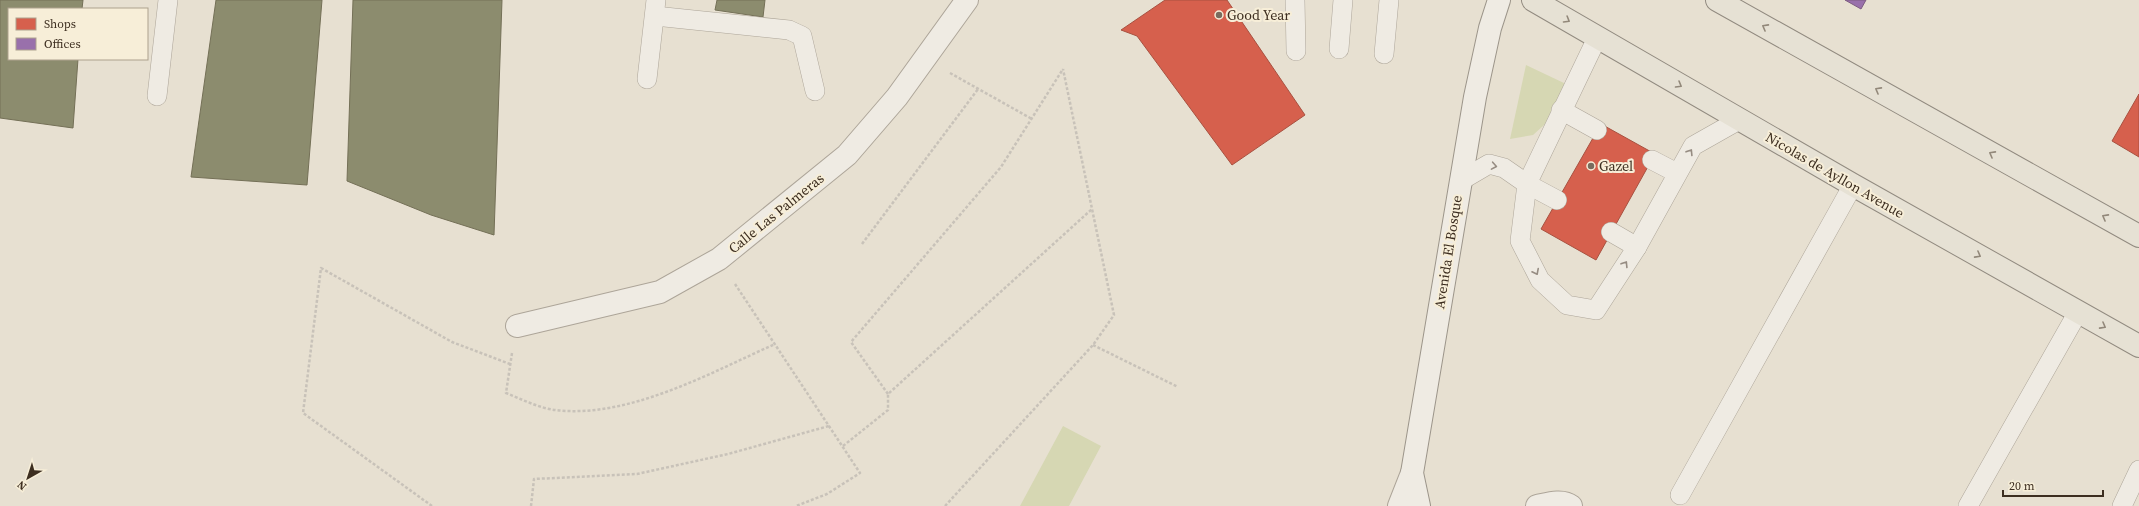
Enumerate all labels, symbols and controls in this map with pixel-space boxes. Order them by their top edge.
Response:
place label: Good Year [1227,5,1290,25]
legend [8,8,148,60]
marker: Good Year [1214,10,1224,20]
one-way arrow [1563,15,1570,22]
text: Shops [44,16,76,32]
one-way arrow [1762,24,1769,31]
text: Offices [44,36,81,52]
one-way arrow [1675,81,1682,88]
one-way arrow [1875,88,1882,95]
street label: Nicolas de Ayllon Avenue [1762,127,1908,223]
one-way arrow [1685,149,1692,156]
one-way arrow [1988,151,1996,158]
place label: Gazel [1599,156,1633,176]
marker: Gazel [1586,161,1596,171]
one-way arrow [1491,162,1498,170]
street label: Calle Las Palmeras [724,168,828,258]
street label: Avenida El Bosque [1429,194,1467,310]
one-way arrow [2102,215,2109,222]
one-way arrow [1974,251,1981,258]
one-way arrow [1621,261,1628,268]
one-way arrow [1531,268,1539,275]
one-way arrow [2099,321,2106,328]
north arrow [8,458,48,498]
scale bar [2003,472,2103,498]
text: N [14,477,30,494]
text: 20 m [2009,478,2035,494]

